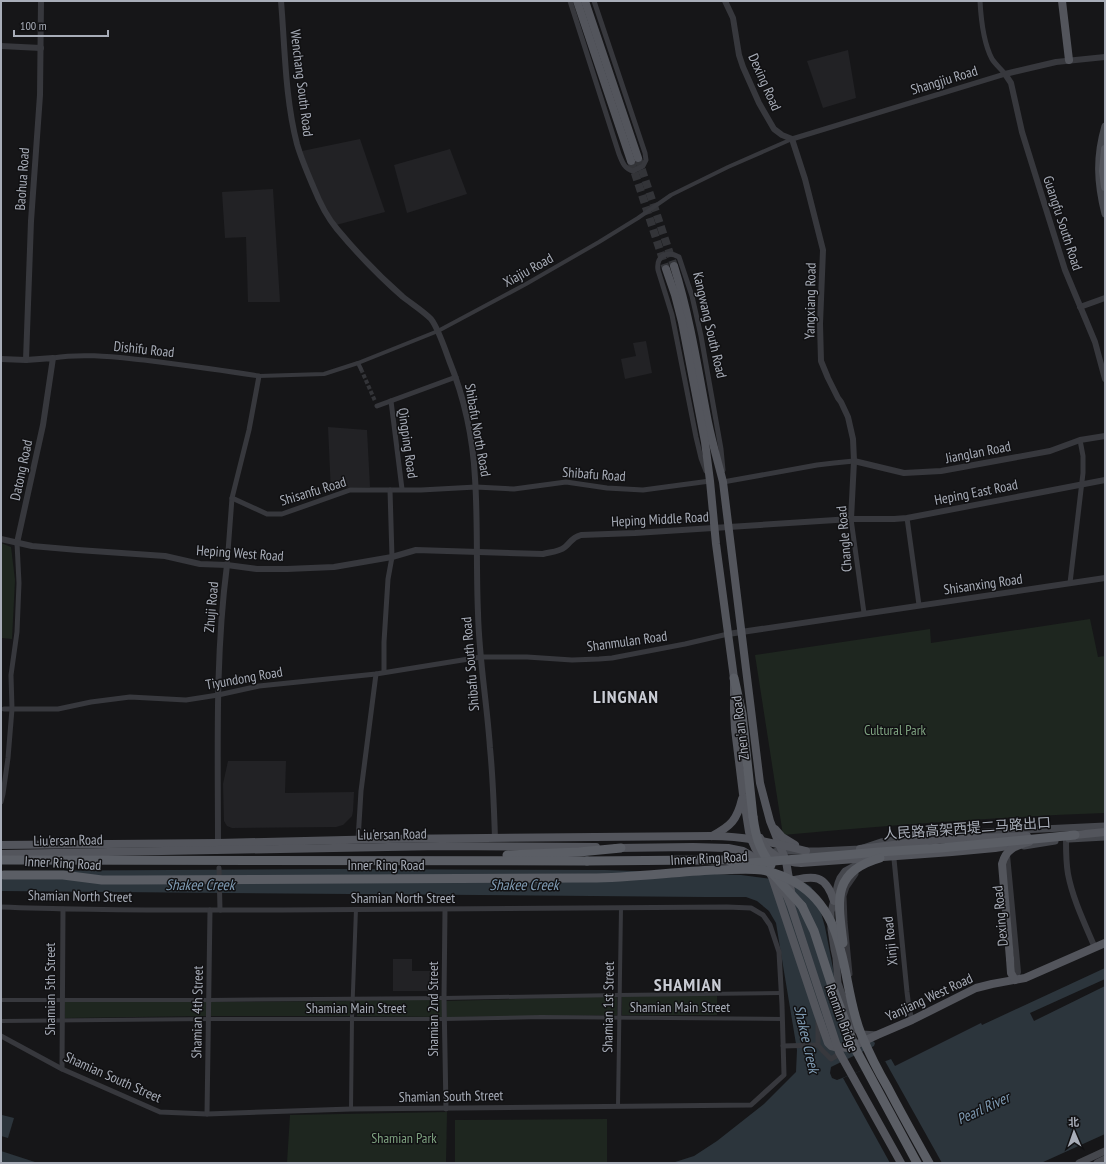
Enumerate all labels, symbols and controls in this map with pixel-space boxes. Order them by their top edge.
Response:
scale bar [14,12,108,38]
text: 100 m [20,18,47,33]
street label: Wenchang South Road [287,28,317,138]
street label: Dexing Road [744,51,786,113]
street label: Shangjiu Road [908,61,980,99]
street label: Baohua Road [11,147,33,211]
street label: Guangfu South Road [1039,173,1087,273]
street label: Xiajiu Road [500,249,556,291]
street label: Yangxiang Road [800,262,820,340]
street label: Kangwang South Road [689,270,731,380]
street label: Dishifu Road [113,337,175,361]
street label: Shibafu North Road [461,382,495,478]
street label: Qingping Road [394,407,422,479]
street label: Jianglan Road [943,437,1012,467]
street label: Datong Road [6,438,36,502]
street label: Shibafu Road [562,463,626,485]
street label: Shisanfu Road [278,472,348,510]
street label: Heping East Road [933,475,1019,509]
street label: Changle Road [832,505,856,573]
street label: Heping Middle Road [611,507,709,531]
street label: Heping West Road [196,541,284,565]
street label: Shisanxing Road [942,570,1024,598]
street label: Zhuji Road [200,581,222,633]
street label: Shibafu South Road [457,616,483,712]
street label: Shanmulan Road [586,626,668,656]
street label: Tiyundong Road [204,662,284,694]
district label: LINGNAN [593,685,659,708]
street label: Zhen'an Road [727,695,753,761]
park label: Cultural Park [864,721,927,739]
street label: 人民路高架西堤二马路出口 [883,813,1051,843]
street label: Liu'ersan Road [357,824,427,844]
street label: Liu'ersan Road [33,830,103,850]
street label: Inner Ring Road [670,847,748,869]
street label: Inner Ring Road [24,852,102,874]
street label: Inner Ring Road [348,856,424,874]
water label: Shakee Creek [165,875,237,894]
water label: Shakee Creek [489,875,561,894]
street label: Dexing Road [988,885,1012,947]
street label: Shamian North Street [28,886,132,906]
street label: Shamian North Street [351,889,455,907]
street label: Xinji Road [878,916,902,966]
street label: Shamian 5th Street [41,942,59,1035]
street label: Shamian 2nd Street [424,961,442,1057]
street label: Shamian 1st Street [598,961,618,1053]
street label: Shamian 4th Street [187,965,207,1059]
street label: Yanjiang West Road [883,969,975,1025]
district label: SHAMIAN [654,973,722,996]
street label: Renmin Bridge [821,982,863,1055]
street label: Shamian Main Street [630,998,730,1016]
street label: Shamian Main Street [306,999,406,1017]
water label: Shakee Creek [790,1003,825,1077]
street label: Shamian South Street [62,1047,165,1107]
street label: Shamian South Street [398,1086,504,1106]
water label: Pearl River [954,1087,1014,1128]
north arrow [1054,1112,1094,1152]
text: 北 [1068,1115,1079,1129]
park label: Shamian Park [371,1129,437,1147]

